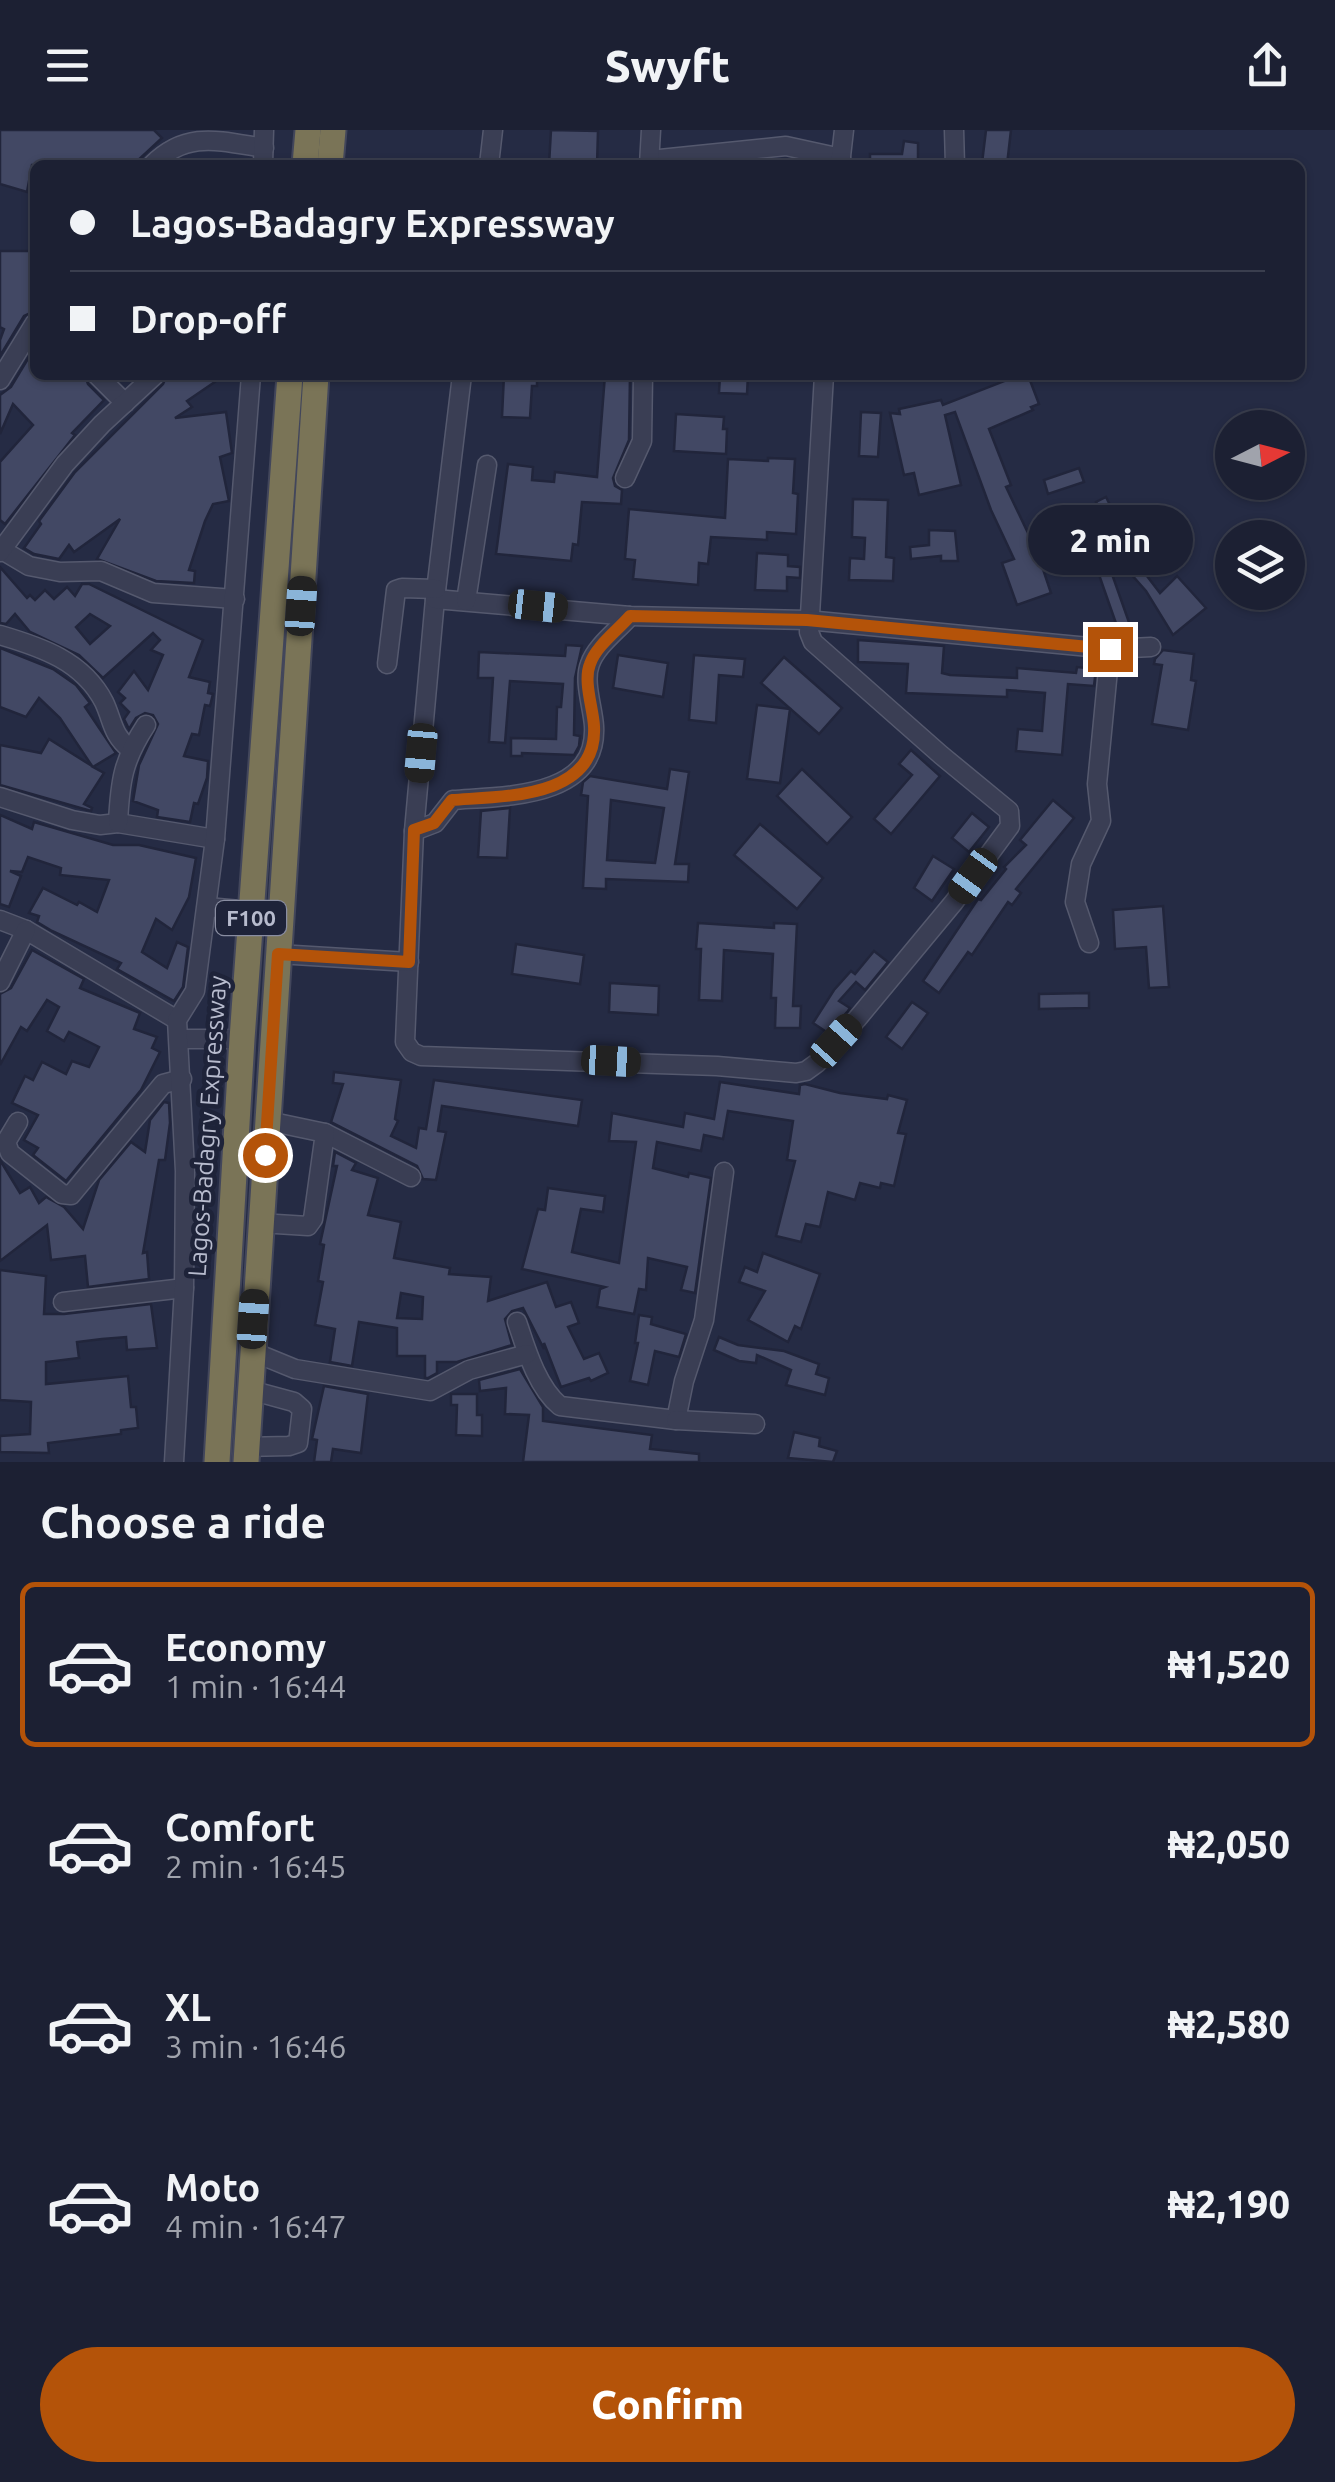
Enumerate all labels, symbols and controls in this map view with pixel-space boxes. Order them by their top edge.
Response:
icon: menu [40,38,95,93]
icon: share [1240,38,1295,93]
text: Swyft [605,40,730,91]
text: Lagos-Badagry Expressway [130,202,615,244]
text: Drop-off [130,298,286,340]
north arrow [1215,410,1305,500]
map controls [1215,410,1305,610]
callout: 2 min [1028,504,1192,574]
button: layers [1215,520,1305,610]
text: 2 min [1070,522,1151,558]
car [284,575,318,637]
car [507,588,569,624]
route end [1088,627,1133,672]
car [403,722,439,784]
car [943,843,1003,909]
road number: F100 [216,901,286,935]
street label: Lagos-Badagry Expressway [183,975,231,1277]
car [805,1009,867,1073]
car [580,1044,642,1078]
route start [243,1133,288,1178]
car [236,1288,270,1350]
text: Choose a ride [40,1496,326,1547]
icon: car [45,1620,135,1710]
text: Economy [165,1626,326,1668]
text: ₦1,520 [1167,1643,1290,1685]
text: 1 min · 16:44 [165,1668,347,1704]
icon: car [45,1800,135,1890]
text: Comfort [165,1806,315,1848]
text: ₦2,050 [1167,1823,1290,1865]
text: 2 min · 16:45 [165,1848,347,1884]
icon: car [45,1980,135,2070]
text: XL [165,1986,211,2028]
text: ₦2,580 [1167,2003,1290,2045]
text: 3 min · 16:46 [165,2028,347,2064]
icon: car [45,2160,135,2250]
text: Moto [165,2166,260,2208]
text: ₦2,190 [1167,2183,1290,2225]
text: 4 min · 16:47 [165,2208,347,2244]
button: Confirm [40,2347,1295,2462]

